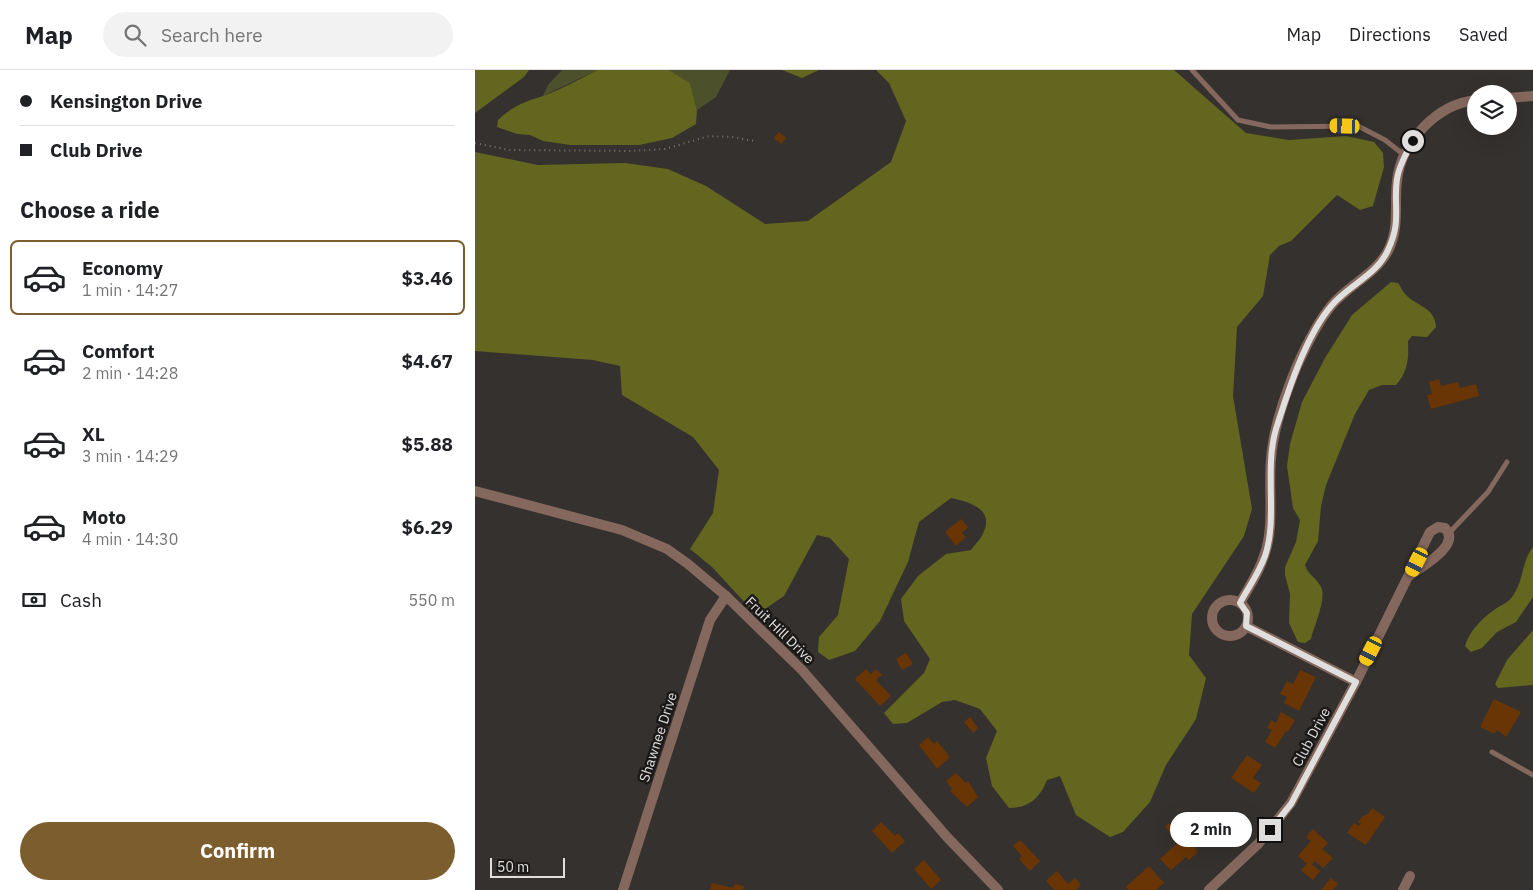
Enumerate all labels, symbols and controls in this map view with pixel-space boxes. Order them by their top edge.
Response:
search box [103,12,453,57]
text: Map [25,19,73,51]
icon: search [121,21,149,49]
text: Search here [161,23,263,47]
text: Map [1286,23,1321,46]
text: Directions [1349,23,1431,46]
text: Saved [1459,23,1508,46]
map controls [1467,85,1517,135]
button: layers [1467,85,1517,135]
text: Kensington Drive [50,89,202,113]
car [1329,118,1360,134]
route start [1402,130,1424,152]
text: Club Drive [50,138,143,162]
text: Choose a ride [20,195,160,224]
icon: car [22,255,67,300]
text: Economy [82,256,163,280]
text: $3.46 [401,266,453,290]
text: 1 min · 14:27 [82,280,178,300]
icon: car [22,338,67,383]
text: Comfort [82,339,155,363]
text: $4.67 [401,349,453,373]
text: 2 min · 14:28 [82,363,178,383]
icon: car [22,421,67,466]
text: XL [82,422,105,446]
text: $5.88 [401,432,453,456]
text: 3 min · 14:29 [82,446,178,466]
icon: car [22,504,67,549]
text: Moto [82,505,126,529]
text: $6.29 [401,515,453,539]
text: 4 min · 14:30 [82,529,178,549]
car [1403,545,1430,579]
icon: cash [20,586,48,614]
text: Cash [60,588,102,612]
text: 550 m [408,590,455,610]
street label: Fruit Hill Drive [742,593,819,668]
car [1357,634,1384,668]
street label: Shawnee Drive [635,690,681,784]
street label: Club Drive [1288,704,1334,770]
callout: 2 min [1170,812,1253,848]
text: 2 min [1190,819,1232,839]
route end [1259,819,1281,841]
button: Confirm [20,822,455,880]
scale bar [490,855,565,878]
text: 50 m [497,858,529,876]

